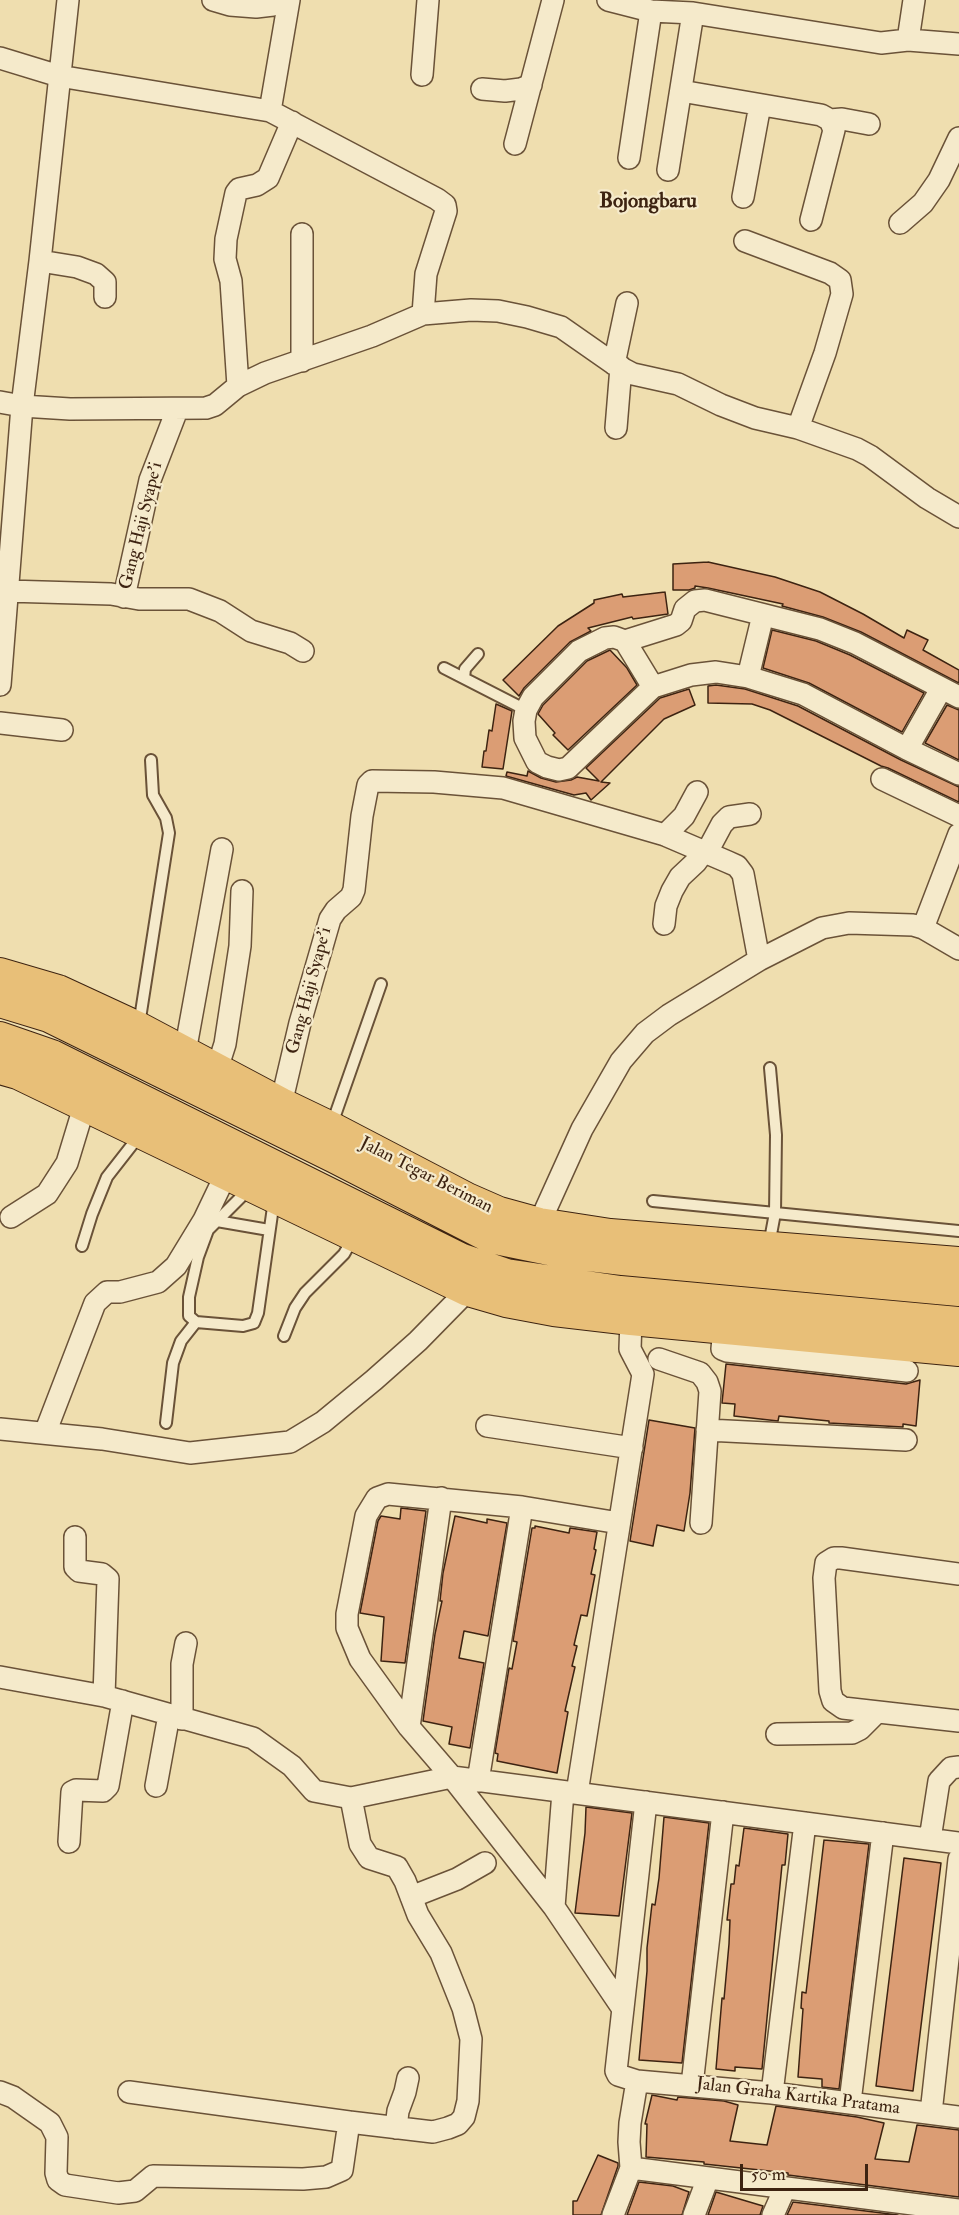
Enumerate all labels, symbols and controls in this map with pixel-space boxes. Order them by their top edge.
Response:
district label: Bojongbaru [599,189,697,215]
street label: Gang Haji Syape'i [116,460,168,592]
street label: Gang Haji Syape'i [283,925,337,1057]
street label: Jalan Tegar Beriman [356,1133,496,1219]
street label: Jalan Graha Kartika Pratama [695,2074,901,2120]
scale bar [743,2152,870,2190]
text: 50 m [751,2163,786,2186]

